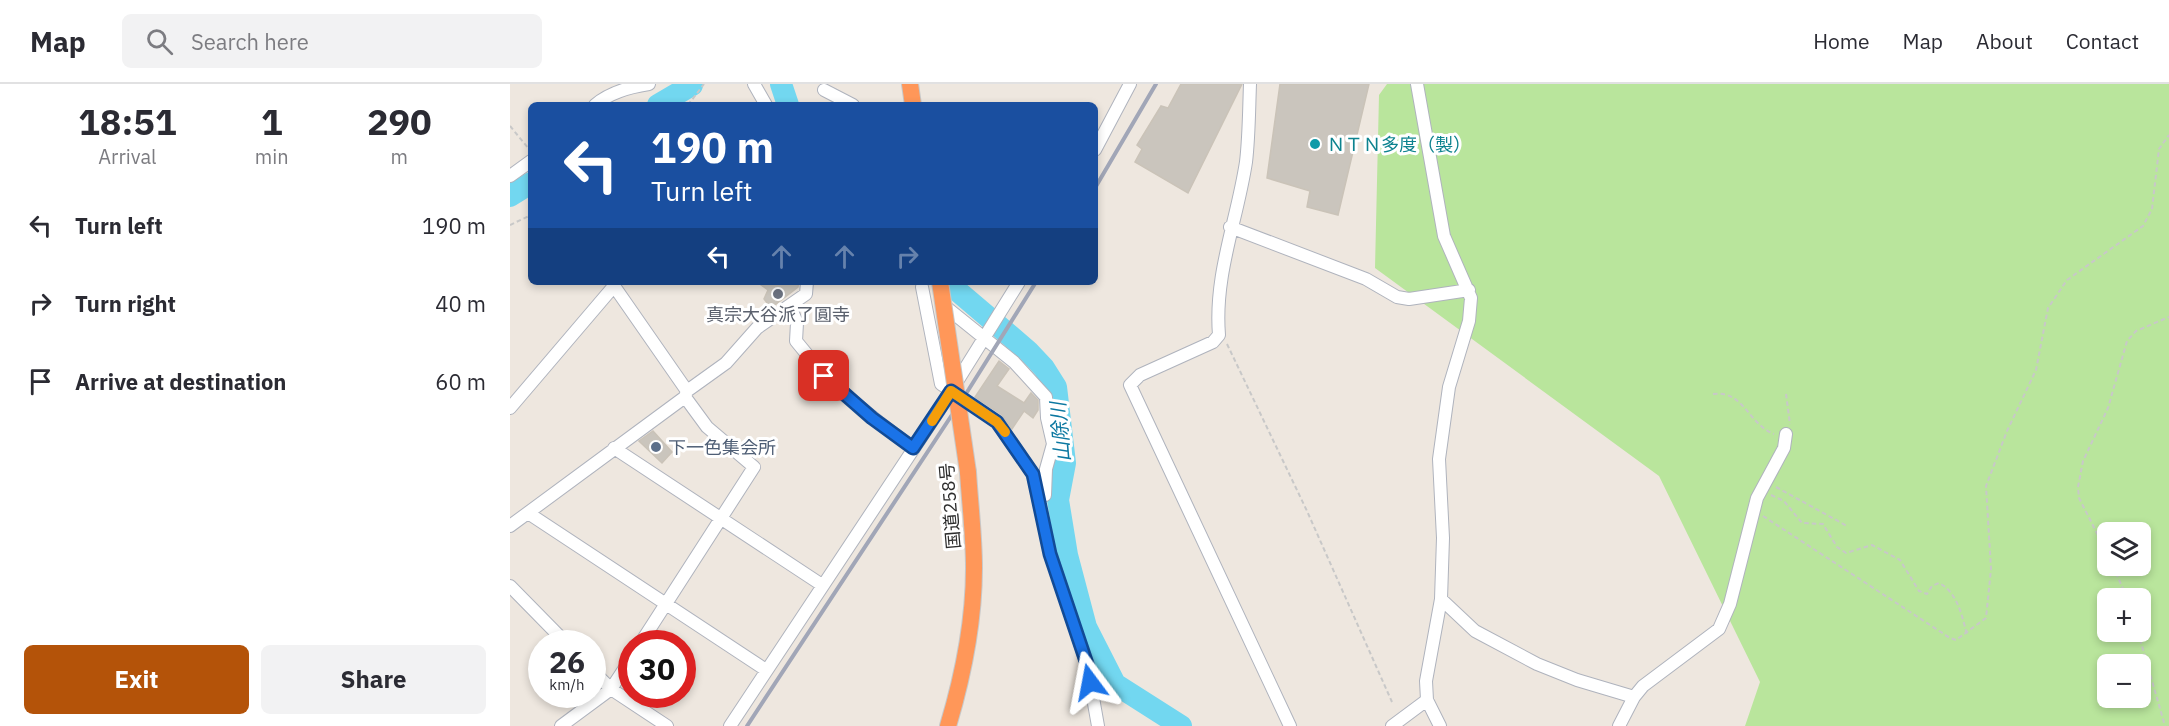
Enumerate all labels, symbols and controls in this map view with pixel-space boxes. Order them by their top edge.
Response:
search box [122,14,542,68]
text: Map [30,23,86,60]
icon: search [143,25,176,58]
text: Search here [191,27,309,56]
text: Home [1813,27,1870,55]
text: Map [1903,27,1943,55]
text: About [1976,27,2033,55]
text: Contact [2066,27,2139,55]
text: 18:51 [78,98,177,145]
text: 1 [261,98,283,145]
text: 290 [367,98,432,145]
text: 190 m [651,120,774,175]
icon: left [552,126,630,204]
place label: ＮＴＮ多度（製） [1327,133,1471,156]
marker: ＮＴＮ多度（製） [1308,137,1322,151]
text: Arrival [98,143,157,170]
text: min [255,143,289,170]
text: m [391,143,408,170]
text: Turn left [651,173,752,208]
icon: left [24,209,57,242]
text: Turn left [75,211,163,240]
text: 190 m [422,211,486,240]
icon: left [702,240,735,273]
icon: ahead [765,240,798,273]
icon: ahead [828,240,861,273]
icon: right [891,240,924,273]
icon: right [24,287,57,320]
marker: 真宗大谷派了圓寺 [771,287,785,301]
text: Turn right [75,289,176,318]
text: 40 m [435,289,486,318]
place label: 真宗大谷派了圓寺 [706,303,850,326]
pin [798,350,849,401]
icon: arrive [807,359,840,392]
icon: arrive [24,365,57,398]
text: Arrive at destination [75,367,286,396]
text: 60 m [435,367,486,396]
water label: 山除川 [1044,399,1076,463]
place label: 下一色集会所 [668,436,776,459]
marker: 下一色集会所 [649,440,663,454]
street label: 国道258号 [935,462,965,550]
map controls [2097,522,2151,708]
button: layers [2097,522,2151,576]
button: + [2097,588,2151,642]
speed limit sign: 30 [618,630,696,708]
text: 26 [549,642,585,681]
button: Exit [24,645,249,714]
button: Share [261,645,486,714]
position arrow [1058,650,1122,714]
button: − [2097,654,2151,708]
text: km/h [549,675,585,694]

